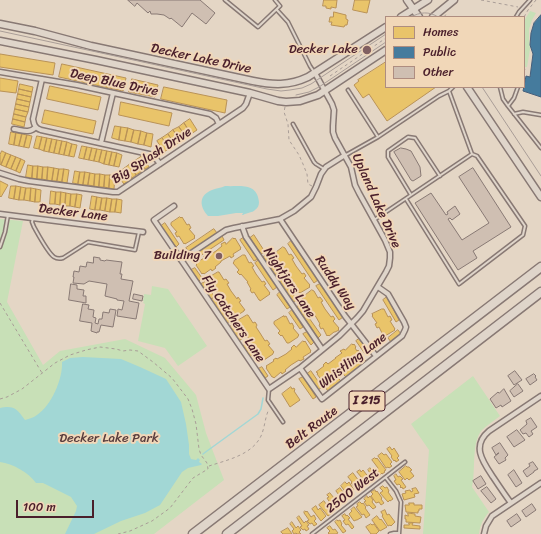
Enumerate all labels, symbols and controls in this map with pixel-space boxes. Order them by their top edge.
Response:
legend [385,16,525,88]
text: Homes [423,21,459,43]
street label: Decker Lake Drive [149,41,253,77]
text: Public [423,41,456,63]
place label: Decker Lake [289,42,358,58]
marker: Decker Lake [361,44,373,56]
text: Other [423,61,453,83]
street label: Deep Blue Drive [68,66,160,100]
street label: Big Splash Drive [109,124,195,188]
street label: Upland Lake Drive [348,151,404,251]
street label: Decker Lane [38,201,108,225]
street label: Nightjars Lane [260,245,318,321]
place label: Building 7 [154,248,211,264]
marker: Building 7 [214,251,224,261]
street label: Ruddy Way [311,253,359,313]
street label: Fly Catchers Lane [198,272,268,366]
street label: Whistling Lane [316,330,390,392]
road number: I 215 [349,391,385,411]
street label: Belt Route [283,403,341,453]
park label: Decker Lake Park [59,431,159,447]
street label: 2500 West [323,465,383,517]
scale bar [18,492,96,518]
text: 100 m [23,496,56,518]

